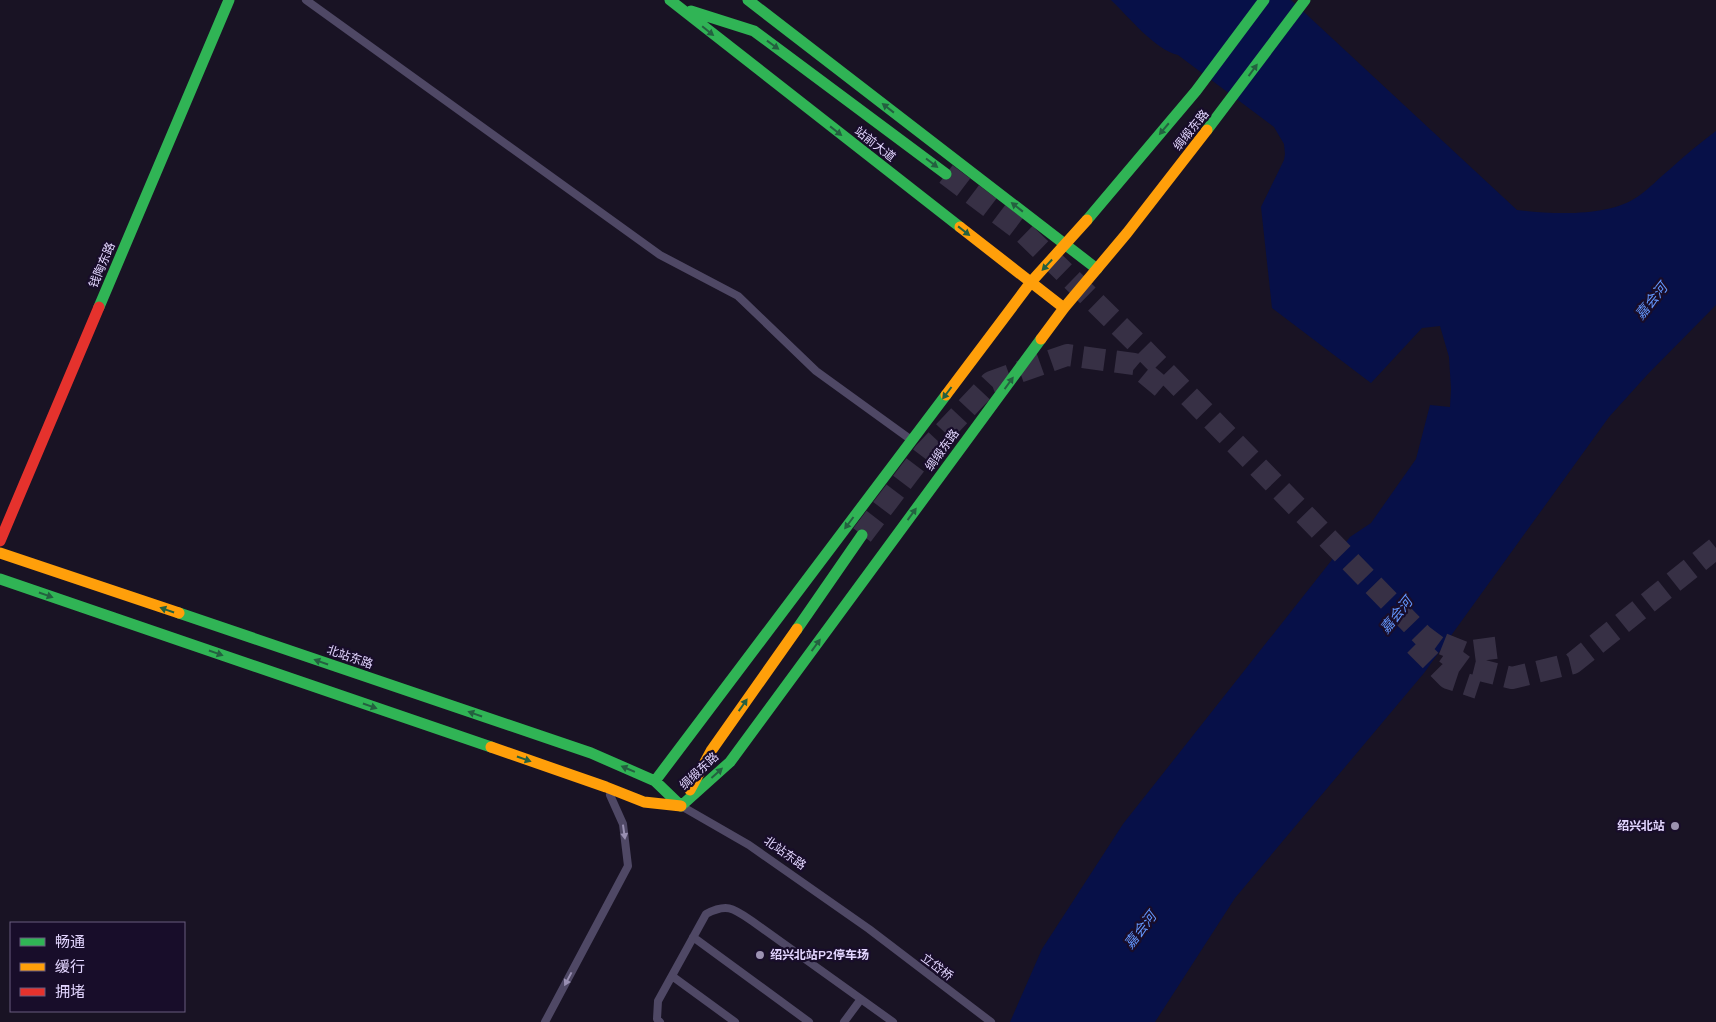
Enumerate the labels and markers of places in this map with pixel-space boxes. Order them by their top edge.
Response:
place label: 绍兴北站 [1617,818,1665,834]
marker: 绍兴北站 [1669,820,1681,832]
place label: 绍兴北站P2停车场 [770,947,869,963]
marker: 绍兴北站P2停车场 [754,949,766,961]

